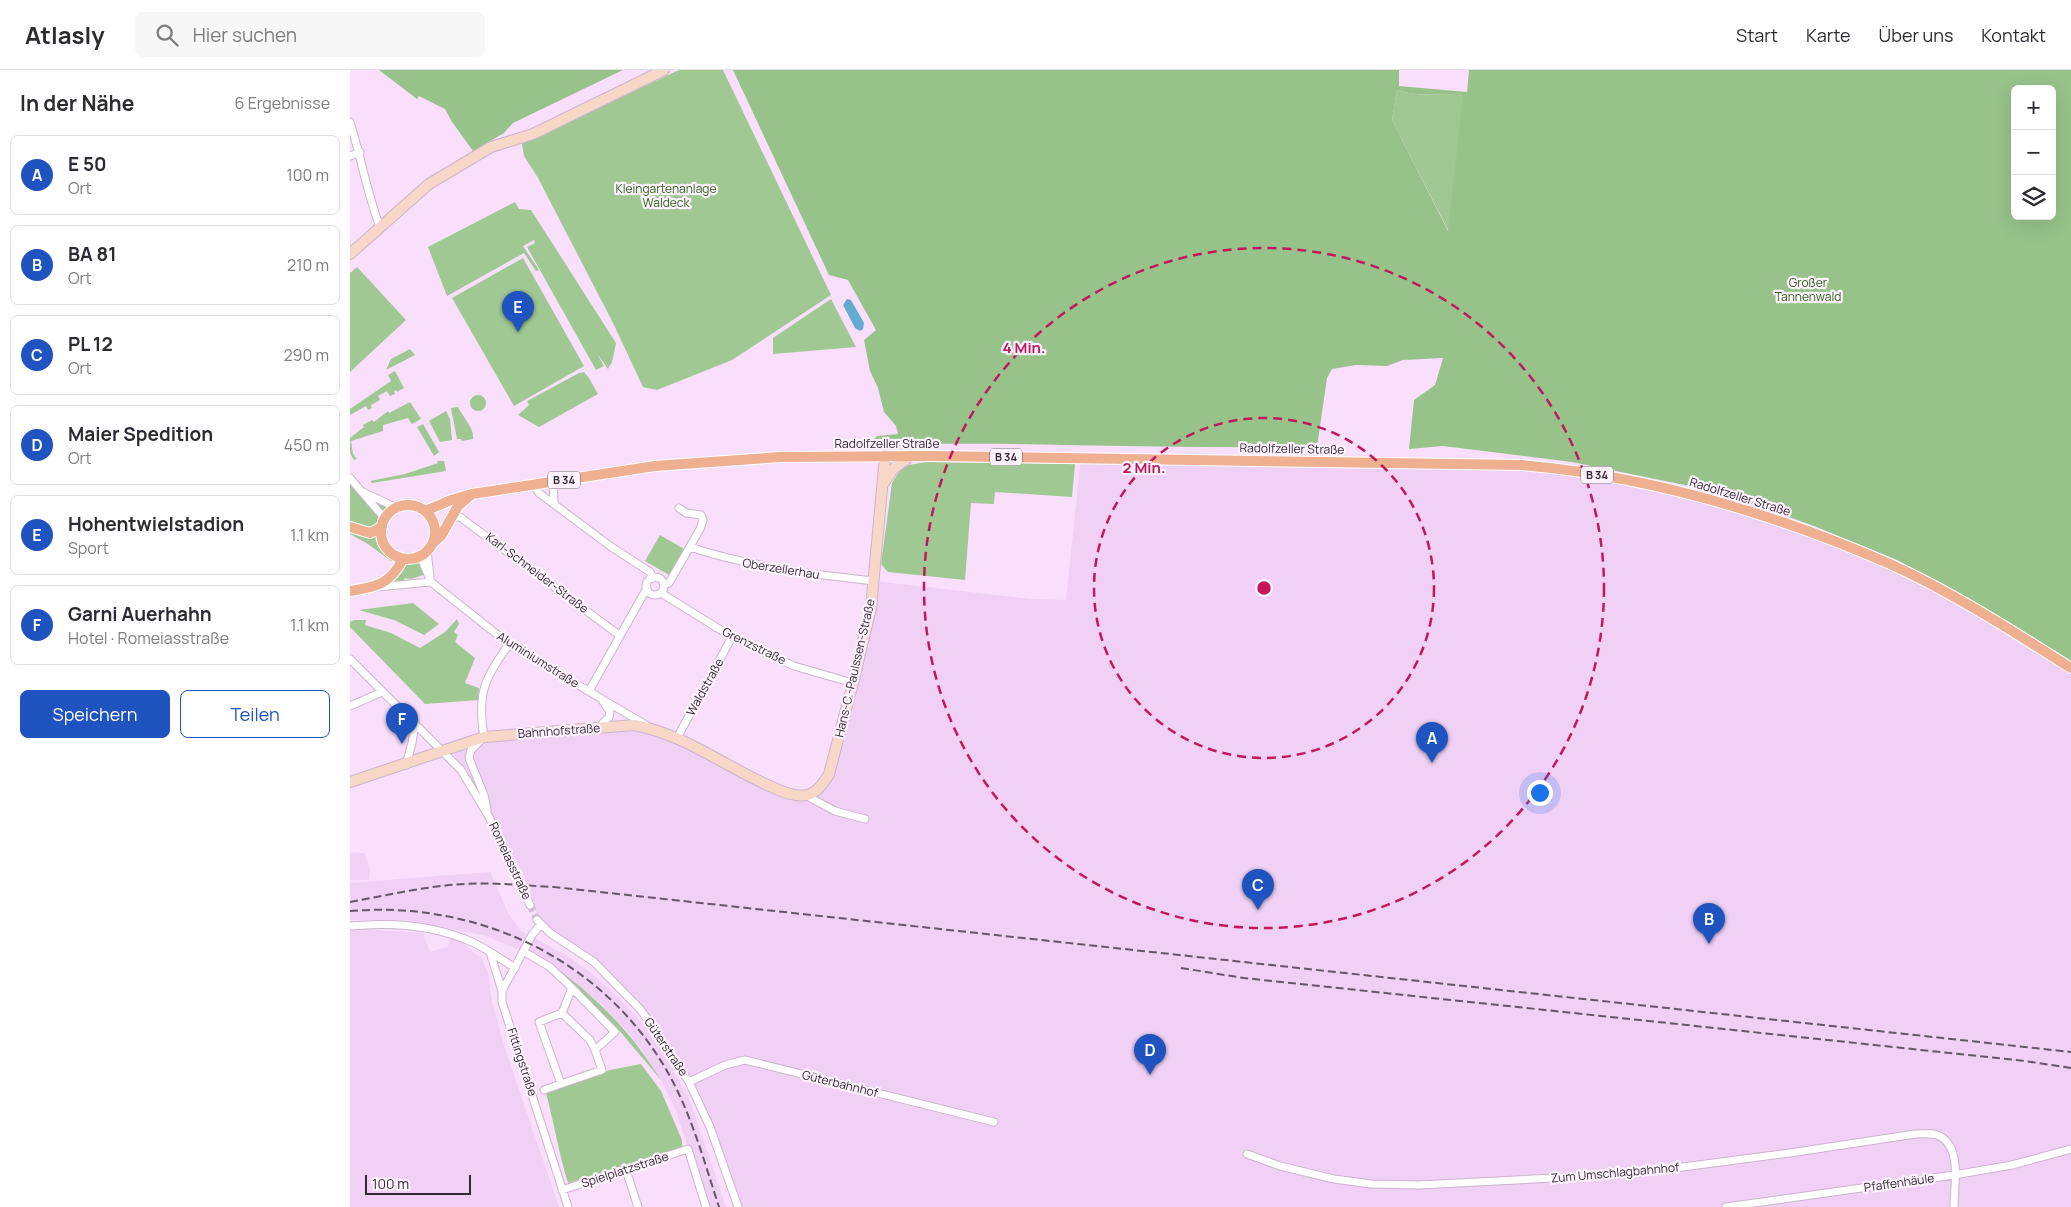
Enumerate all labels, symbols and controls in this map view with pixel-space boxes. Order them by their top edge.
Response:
search box [135,12,485,57]
text: Atlasly [25,18,105,51]
icon: search [153,21,181,49]
text: Hier suchen [193,22,297,48]
text: Start [1736,23,1778,47]
text: Karte [1806,23,1851,47]
text: Über uns [1879,23,1953,47]
text: Kontakt [1981,23,2046,47]
map controls [2011,85,2056,220]
button: + [2011,85,2056,130]
text: In der Nähe [20,89,134,117]
text: 6 Ergebnisse [235,92,330,114]
button: − [2011,130,2056,175]
text: E 50 [68,151,107,177]
text: A [32,164,42,186]
text: 100 m [286,164,329,186]
button: layers [2011,175,2056,220]
text: Ort [68,177,92,199]
park label: Kleingartenanlage Waldeck [616,180,716,211]
text: BA 81 [68,241,117,267]
text: B [32,254,42,276]
text: 210 m [287,254,329,276]
text: Ort [68,267,92,289]
park label: Großer Tannenwald [1775,274,1841,305]
pin: E [502,291,534,332]
text: PL 12 [68,331,113,357]
text: 4 Min. [1002,337,1046,358]
text: C [31,344,43,366]
text: 290 m [283,344,329,366]
text: Ort [68,357,92,379]
text: Maier Spedition [68,421,213,447]
text: D [31,434,43,456]
text: 450 m [284,434,329,456]
street label: Radolfzeller Straße [835,435,939,452]
street label: Radolfzeller Straße [1239,439,1345,458]
text: Ort [68,447,92,469]
road number: B 34 [990,448,1022,466]
text: 2 Min. [1123,457,1165,478]
road number: B 34 [1581,466,1613,484]
road number: B 34 [548,472,580,488]
street label: Radolfzeller Straße [1688,473,1793,520]
text: Hohentwielstadion [68,511,244,537]
text: E [32,524,42,546]
text: 1.1 km [290,524,329,546]
street label: Karl-Schneider-Straße [482,528,592,617]
text: Sport [68,537,109,559]
street label: Oberzellerhau [741,554,821,583]
centre of rings [1255,579,1273,597]
street label: Hans-C.-Paulssen-Straße [830,597,879,739]
text: Garni Auerhahn [68,601,212,627]
text: F [33,614,41,636]
text: 1.1 km [290,614,329,636]
street label: Grenzstraße [719,623,789,668]
text: Hotel · Romeiasstraße [68,627,229,649]
street label: Aluminiumstraße [494,628,583,692]
street label: Waldstraße [682,655,727,719]
button: Speichern [20,690,170,738]
button: Teilen [180,690,330,738]
pin: F [386,703,418,744]
street label: Bahnhofstraße [517,719,601,742]
pin: A [1416,722,1448,763]
your location [1527,780,1553,806]
street label: Romeiasstraße [485,819,536,902]
pin: C [1242,869,1274,910]
pin: B [1693,903,1725,944]
street label: Güterstraße [641,1014,692,1079]
street label: Fittingstraße [503,1026,542,1098]
pin: D [1134,1034,1166,1075]
street label: Güterbahnhof [800,1066,881,1101]
street label: Spielplatzstraße [579,1147,671,1192]
street label: Zum Umschlagbahnhof [1550,1158,1681,1187]
street label: Pfaffenhäule [1863,1169,1935,1196]
scale bar [365,1172,471,1195]
text: 100 m [372,1174,409,1193]

